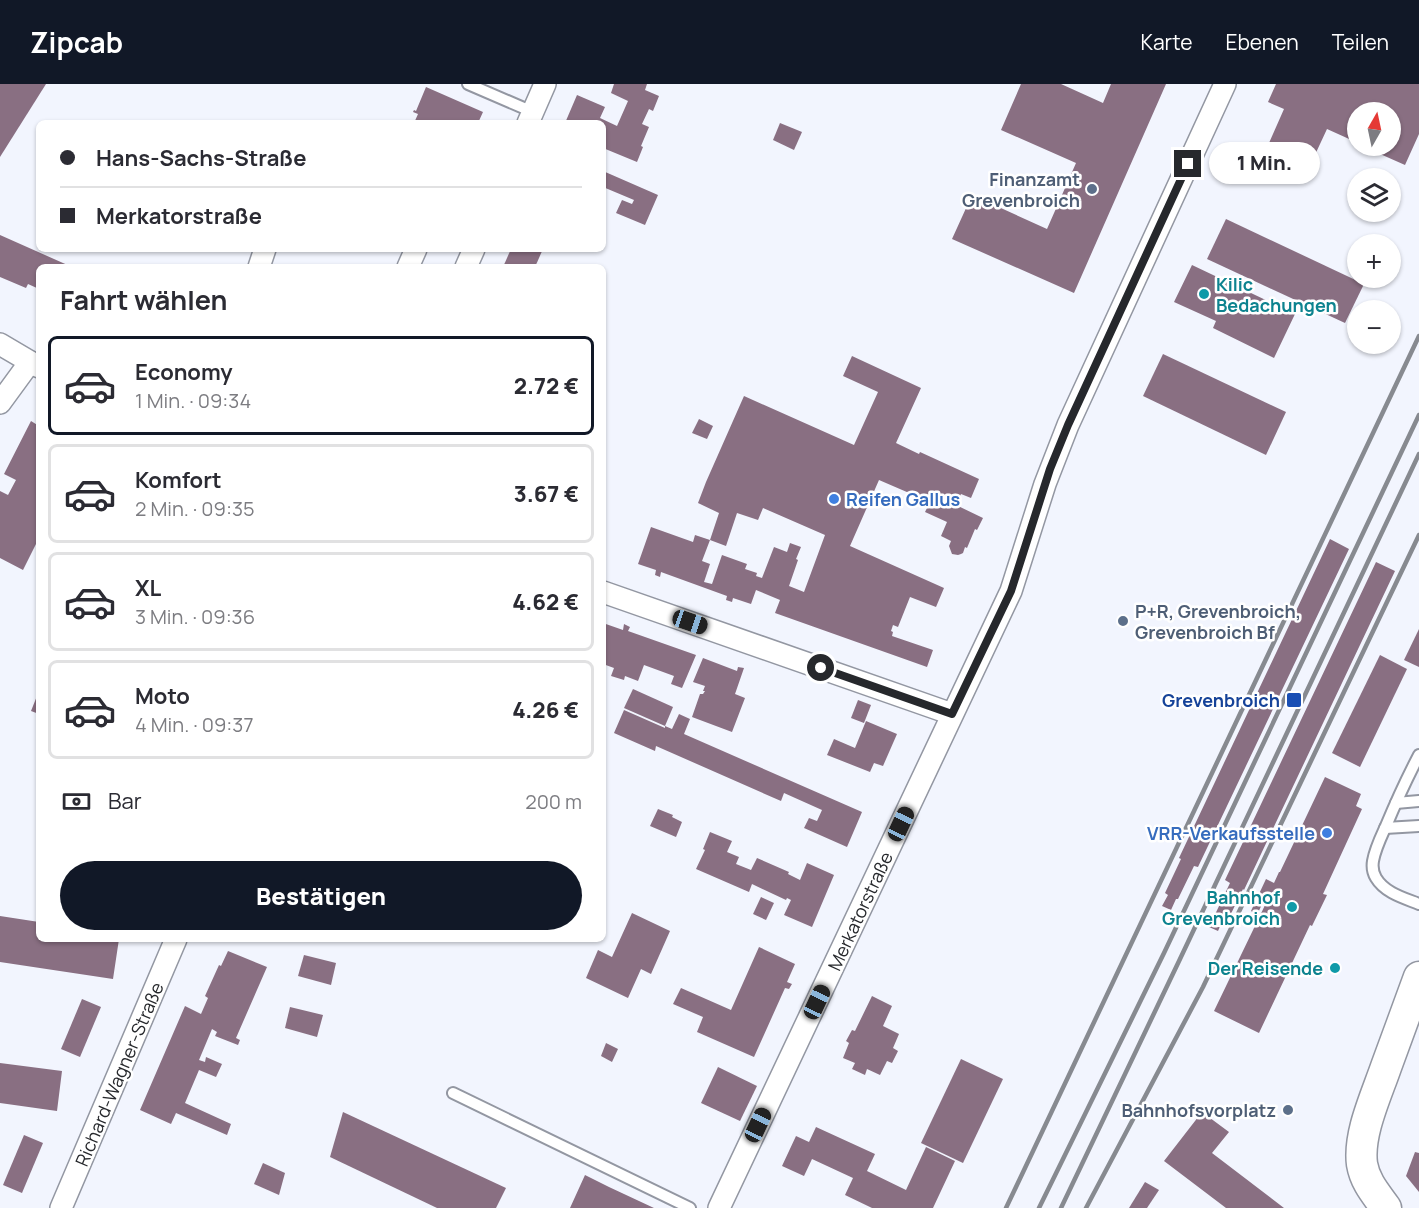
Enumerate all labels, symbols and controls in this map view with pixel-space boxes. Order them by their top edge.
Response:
text: Zipcab [30,23,123,61]
text: Karte [1140,28,1192,56]
text: Ebenen [1225,28,1299,56]
text: Teilen [1332,28,1389,56]
north arrow [1347,102,1401,156]
map controls [1347,102,1401,354]
text: Hans-Sachs-Straße [96,143,307,173]
callout: 1 Min. [1209,143,1320,185]
text: 1 Min. [1237,149,1292,176]
route end [1174,150,1201,177]
place label: Finanzamt Grevenbroich [962,167,1080,212]
button: layers [1347,168,1401,222]
marker: Finanzamt Grevenbroich [1085,182,1099,196]
text: Merkatorstraße [96,201,262,231]
button: + [1347,234,1401,288]
place label: Kilic Bedachungen [1216,272,1337,317]
text: Fahrt wählen [60,281,228,318]
marker: Kilic Bedachungen [1197,287,1211,301]
button: − [1347,300,1401,354]
text: Economy [135,357,233,387]
icon: car [63,359,117,413]
text: 2.72 € [514,371,579,401]
text: 1 Min. · 09:34 [135,387,251,414]
text: Komfort [135,465,222,495]
icon: car [63,467,117,521]
text: 3.67 € [514,479,579,509]
place label: Reifen Gallus [846,487,961,511]
marker: Reifen Gallus [827,492,841,506]
text: 2 Min. · 09:35 [135,495,255,522]
text: XL [135,573,161,603]
icon: car [63,575,117,629]
text: 4.62 € [512,587,579,617]
place label: P+R, Grevenbroich, Grevenbroich Bf [1135,599,1301,644]
text: 3 Min. · 09:36 [135,603,255,630]
car [670,608,710,636]
marker: P+R, Grevenbroich, Grevenbroich Bf [1116,614,1130,628]
route start [807,654,834,681]
text: Moto [135,681,190,711]
icon: car [63,683,117,737]
place label: Grevenbroich [1162,688,1280,712]
marker: Grevenbroich [1285,691,1303,709]
text: 4.26 € [512,695,579,725]
text: 4 Min. · 09:37 [135,711,253,738]
icon: cash [60,785,93,818]
text: Bar [108,786,142,816]
text: 200 m [525,788,582,815]
car [885,804,917,844]
place label: VRR-Verkaufsstelle [1147,821,1315,845]
marker: VRR-Verkaufsstelle [1320,826,1334,840]
street label: Merkatorstraße [822,848,898,974]
button: Bestätigen [60,861,582,930]
place label: Bahnhof Grevenbroich [1162,885,1280,930]
marker: Bahnhof Grevenbroich [1285,900,1299,914]
place label: Der Reisende [1208,956,1323,980]
marker: Der Reisende [1328,961,1342,975]
street label: Richard-Wagner-Straße [69,978,169,1170]
car [801,982,833,1022]
place label: Bahnhofsvorplatz [1121,1098,1276,1122]
marker: Bahnhofsvorplatz [1281,1103,1295,1117]
car [742,1105,774,1145]

